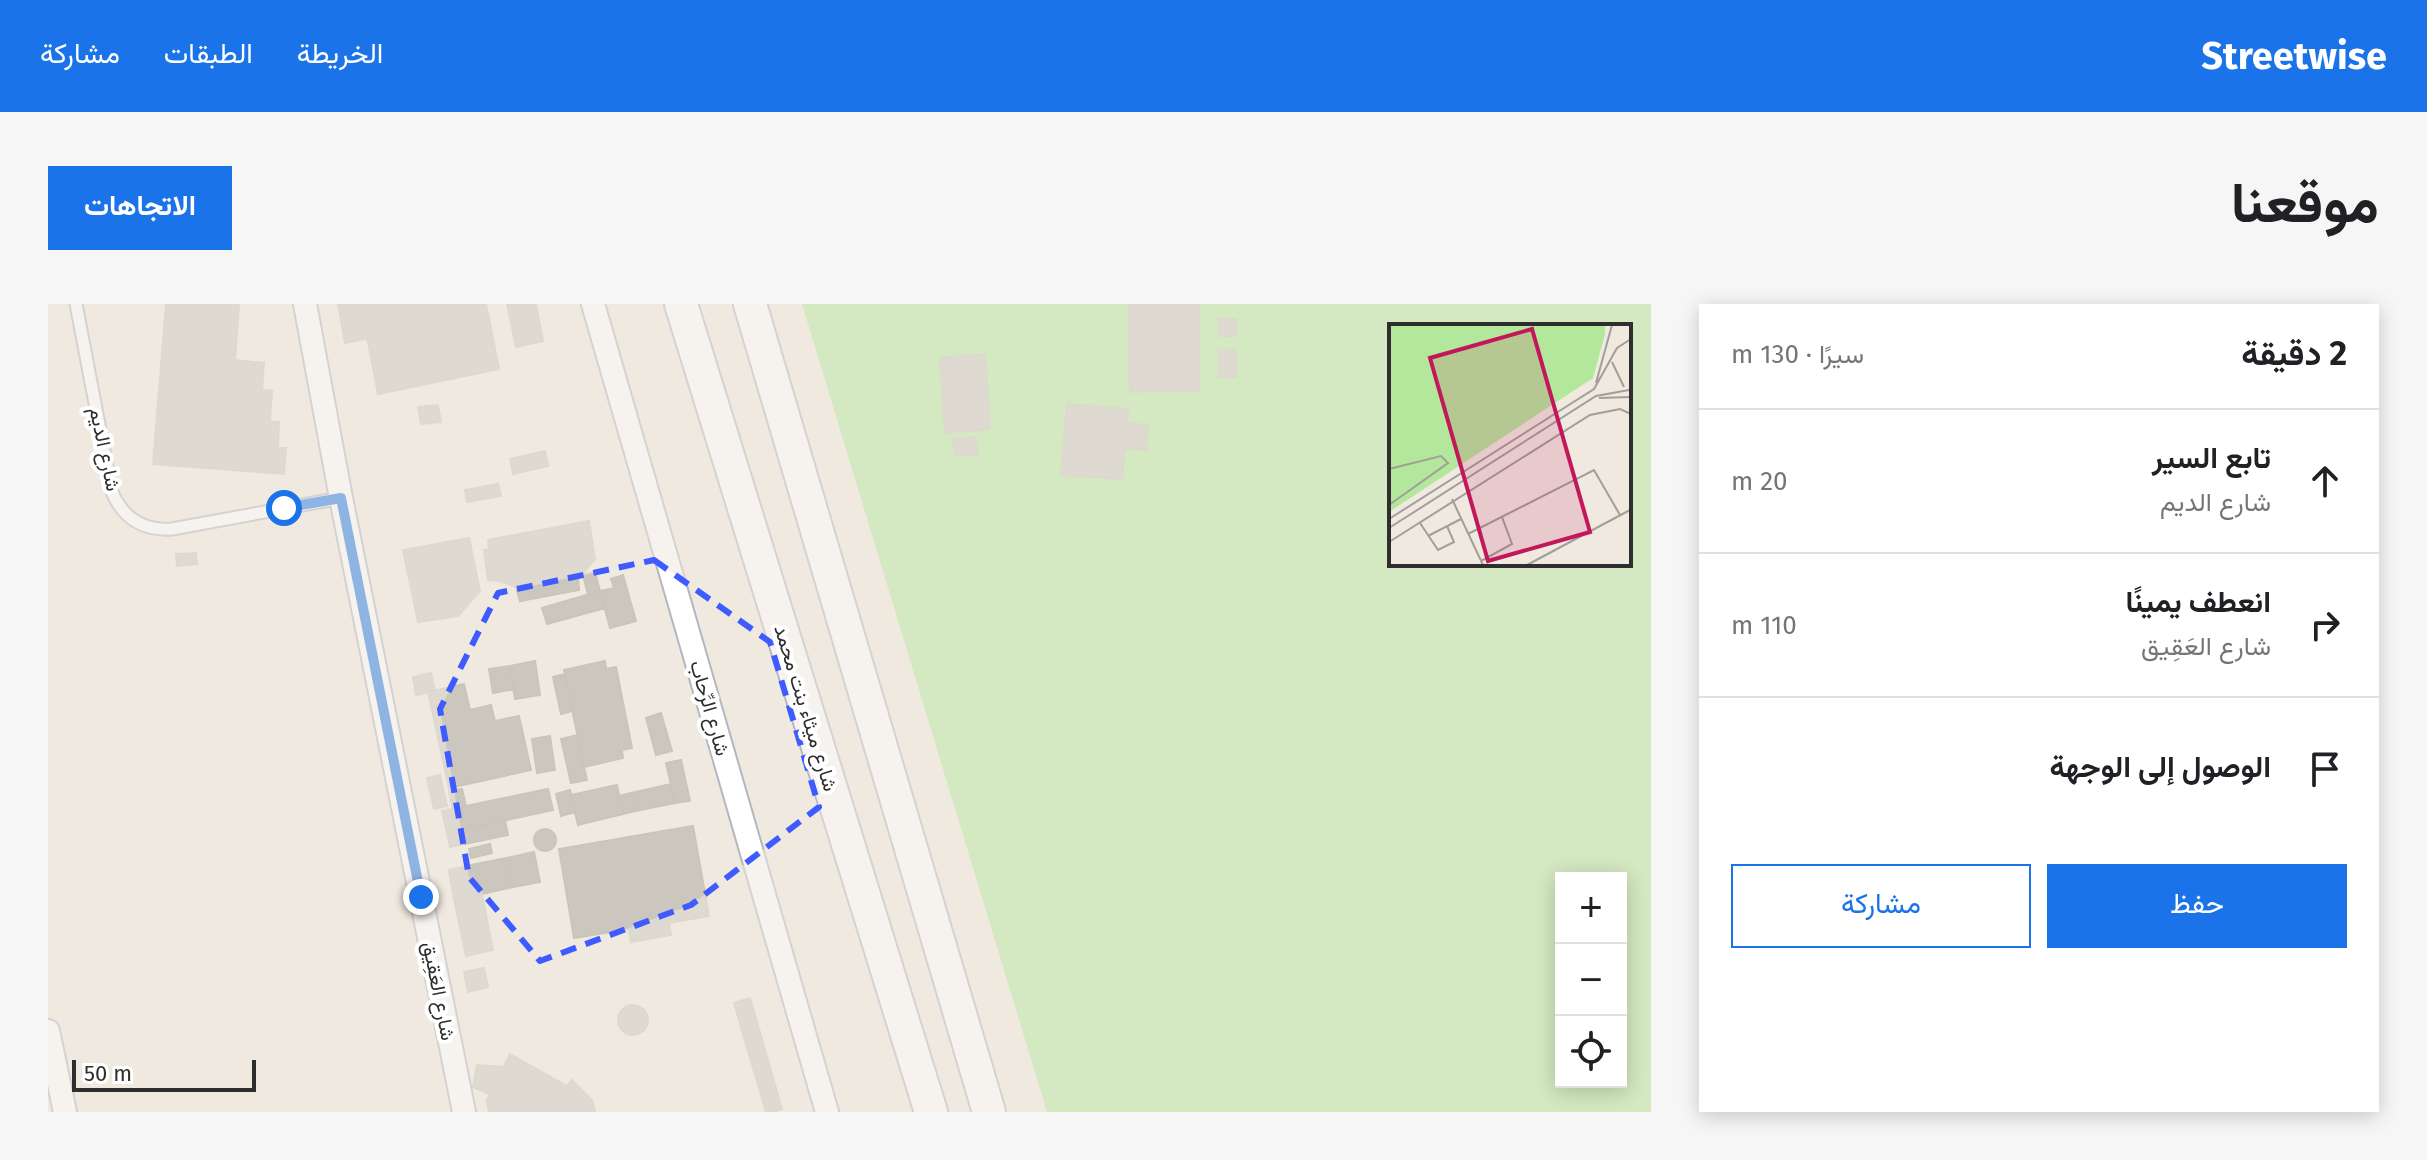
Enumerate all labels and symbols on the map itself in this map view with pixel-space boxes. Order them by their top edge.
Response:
inset map [1389,324,1631,566]
street label: شارع الديم [82,405,126,494]
route start [266,490,302,526]
street label: شارع ميثاء بنت محمد [767,622,843,795]
street label: شارع الرِّحاب [683,657,735,759]
route end [403,879,439,915]
street label: شارع العَقِيق [416,940,460,1043]
scale bar [72,1056,256,1092]

